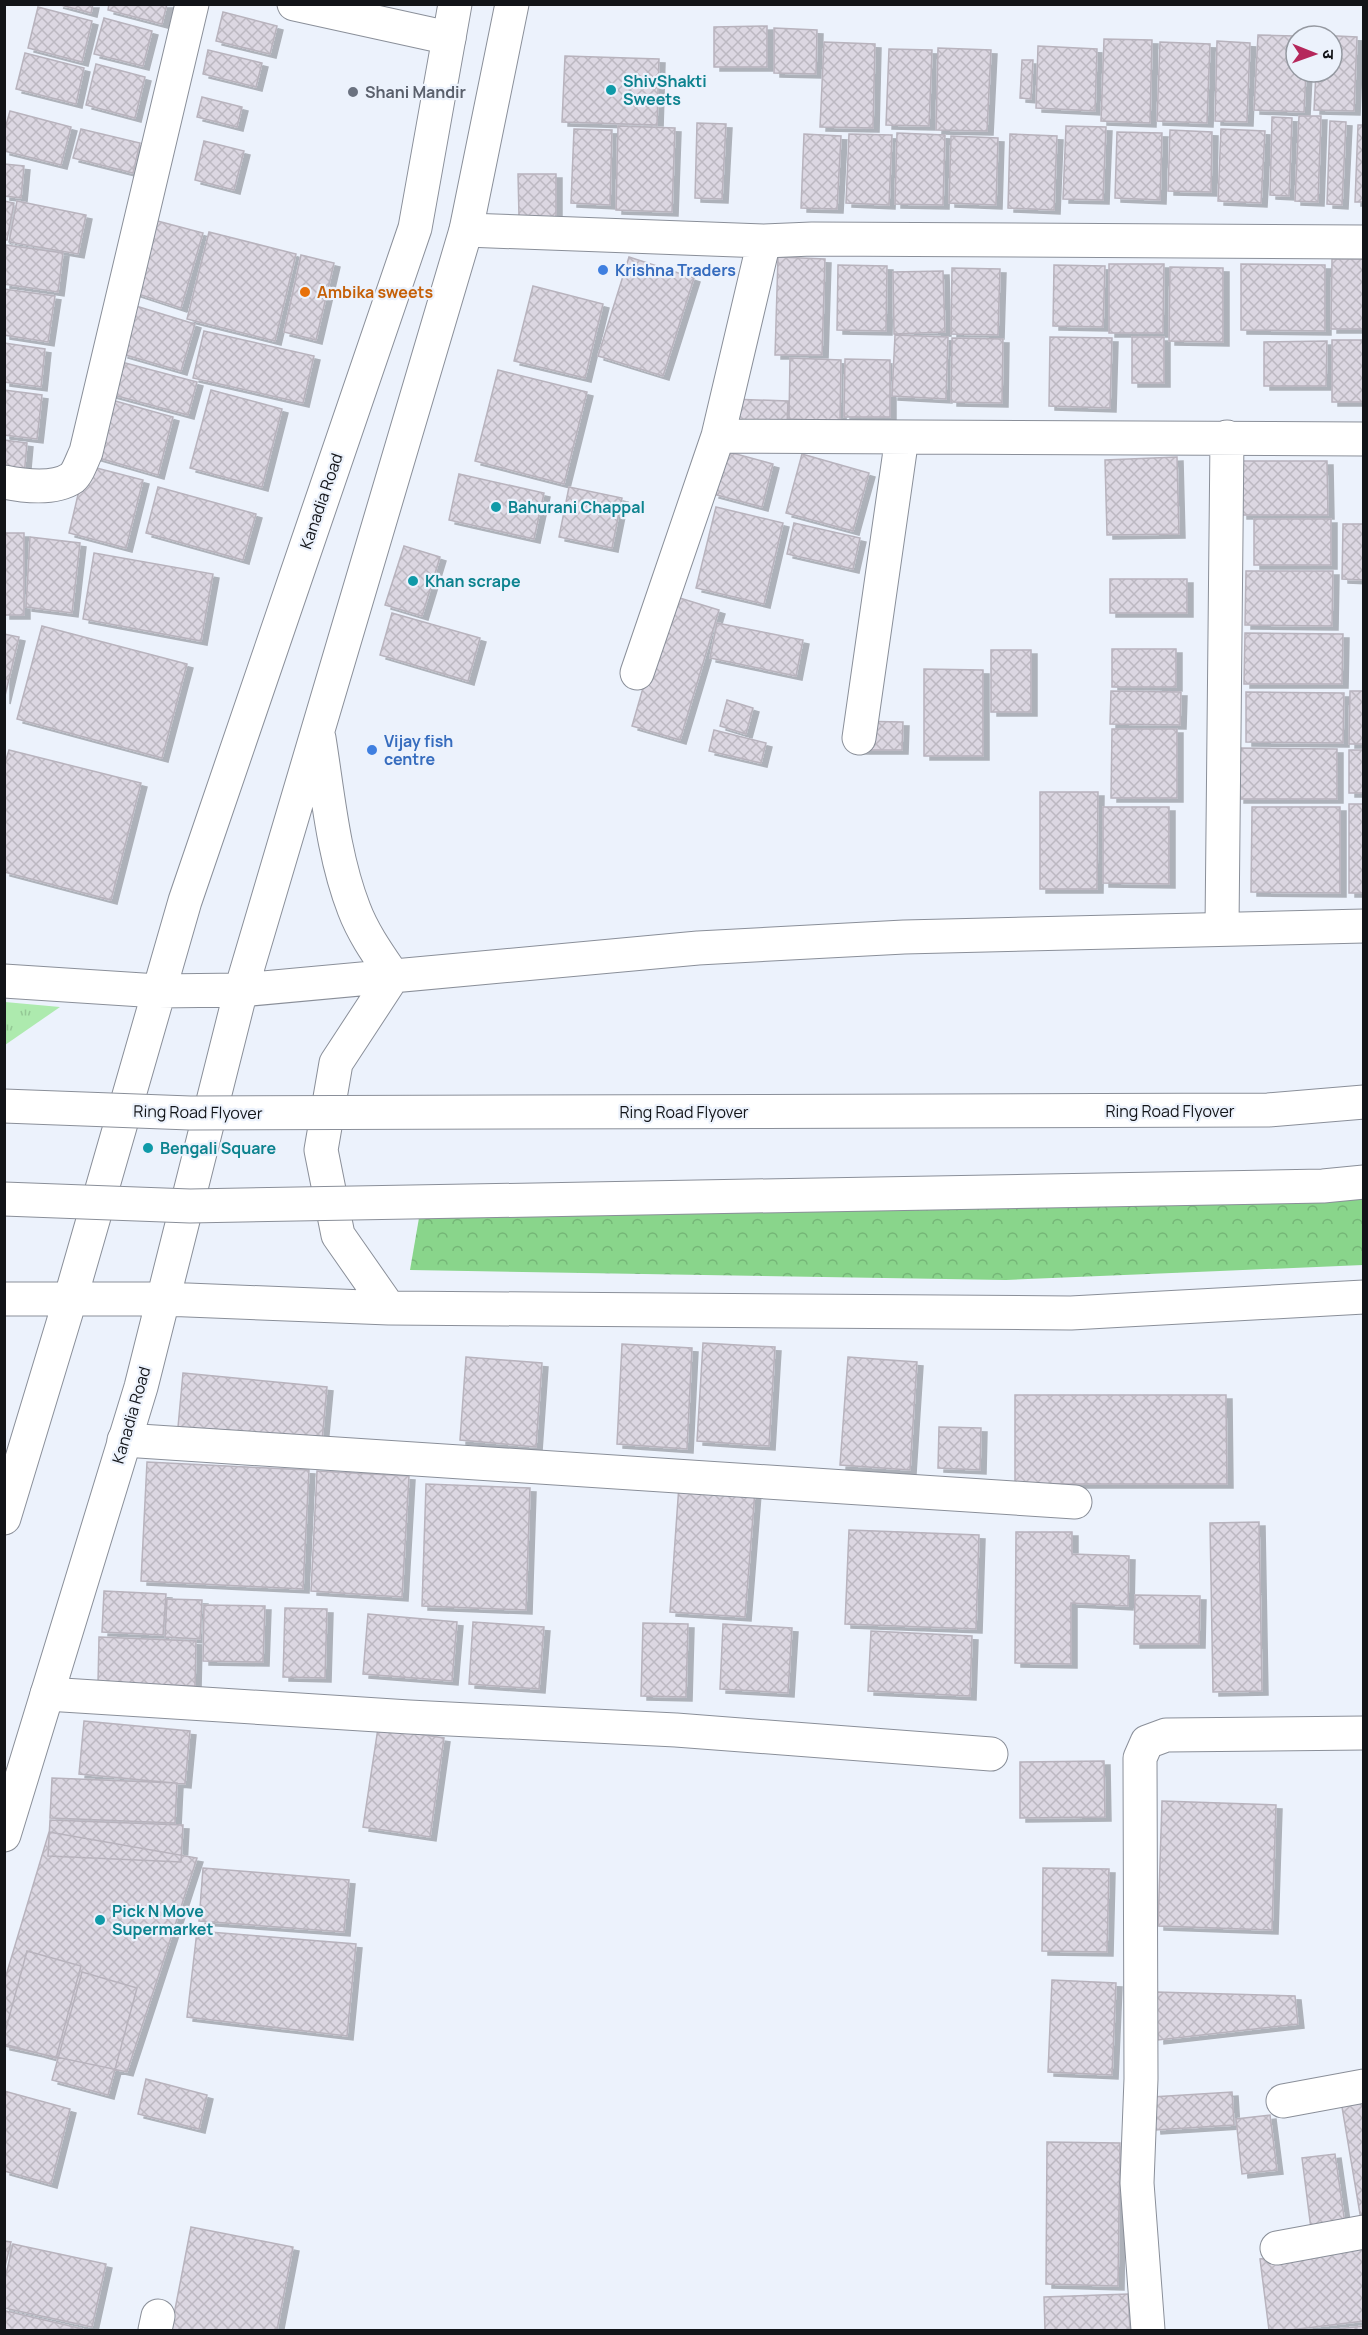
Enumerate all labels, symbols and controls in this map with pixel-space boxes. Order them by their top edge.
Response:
north arrow [1284,24,1344,84]
text: उ [1318,49,1340,60]
place label: ShivShakti Sweets [623,70,707,110]
place label: Shani Mandir [365,81,466,103]
marker: ShivShakti Sweets [604,83,618,97]
marker: Shani Mandir [346,85,360,99]
place label: Krishna Traders [615,259,736,281]
marker: Krishna Traders [596,263,610,277]
place label: Ambika sweets [317,281,434,303]
marker: Ambika sweets [298,285,312,299]
street label: Kanadia Road [294,450,348,552]
place label: Bahurani Chappal [508,496,645,518]
marker: Bahurani Chappal [489,500,503,514]
place label: Khan scrape [425,570,521,592]
marker: Khan scrape [406,574,420,588]
place label: Vijay fish centre [384,730,453,770]
marker: Vijay fish centre [365,743,379,757]
street label: Ring Road Flyover [133,1100,263,1124]
street label: Ring Road Flyover [1105,1100,1235,1122]
street label: Ring Road Flyover [619,1101,749,1123]
place label: Bengali Square [160,1137,277,1159]
marker: Bengali Square [141,1141,155,1155]
street label: Kanadia Road [107,1364,155,1466]
place label: Pick N Move Supermarket [112,1900,213,1940]
marker: Pick N Move Supermarket [93,1913,107,1927]

